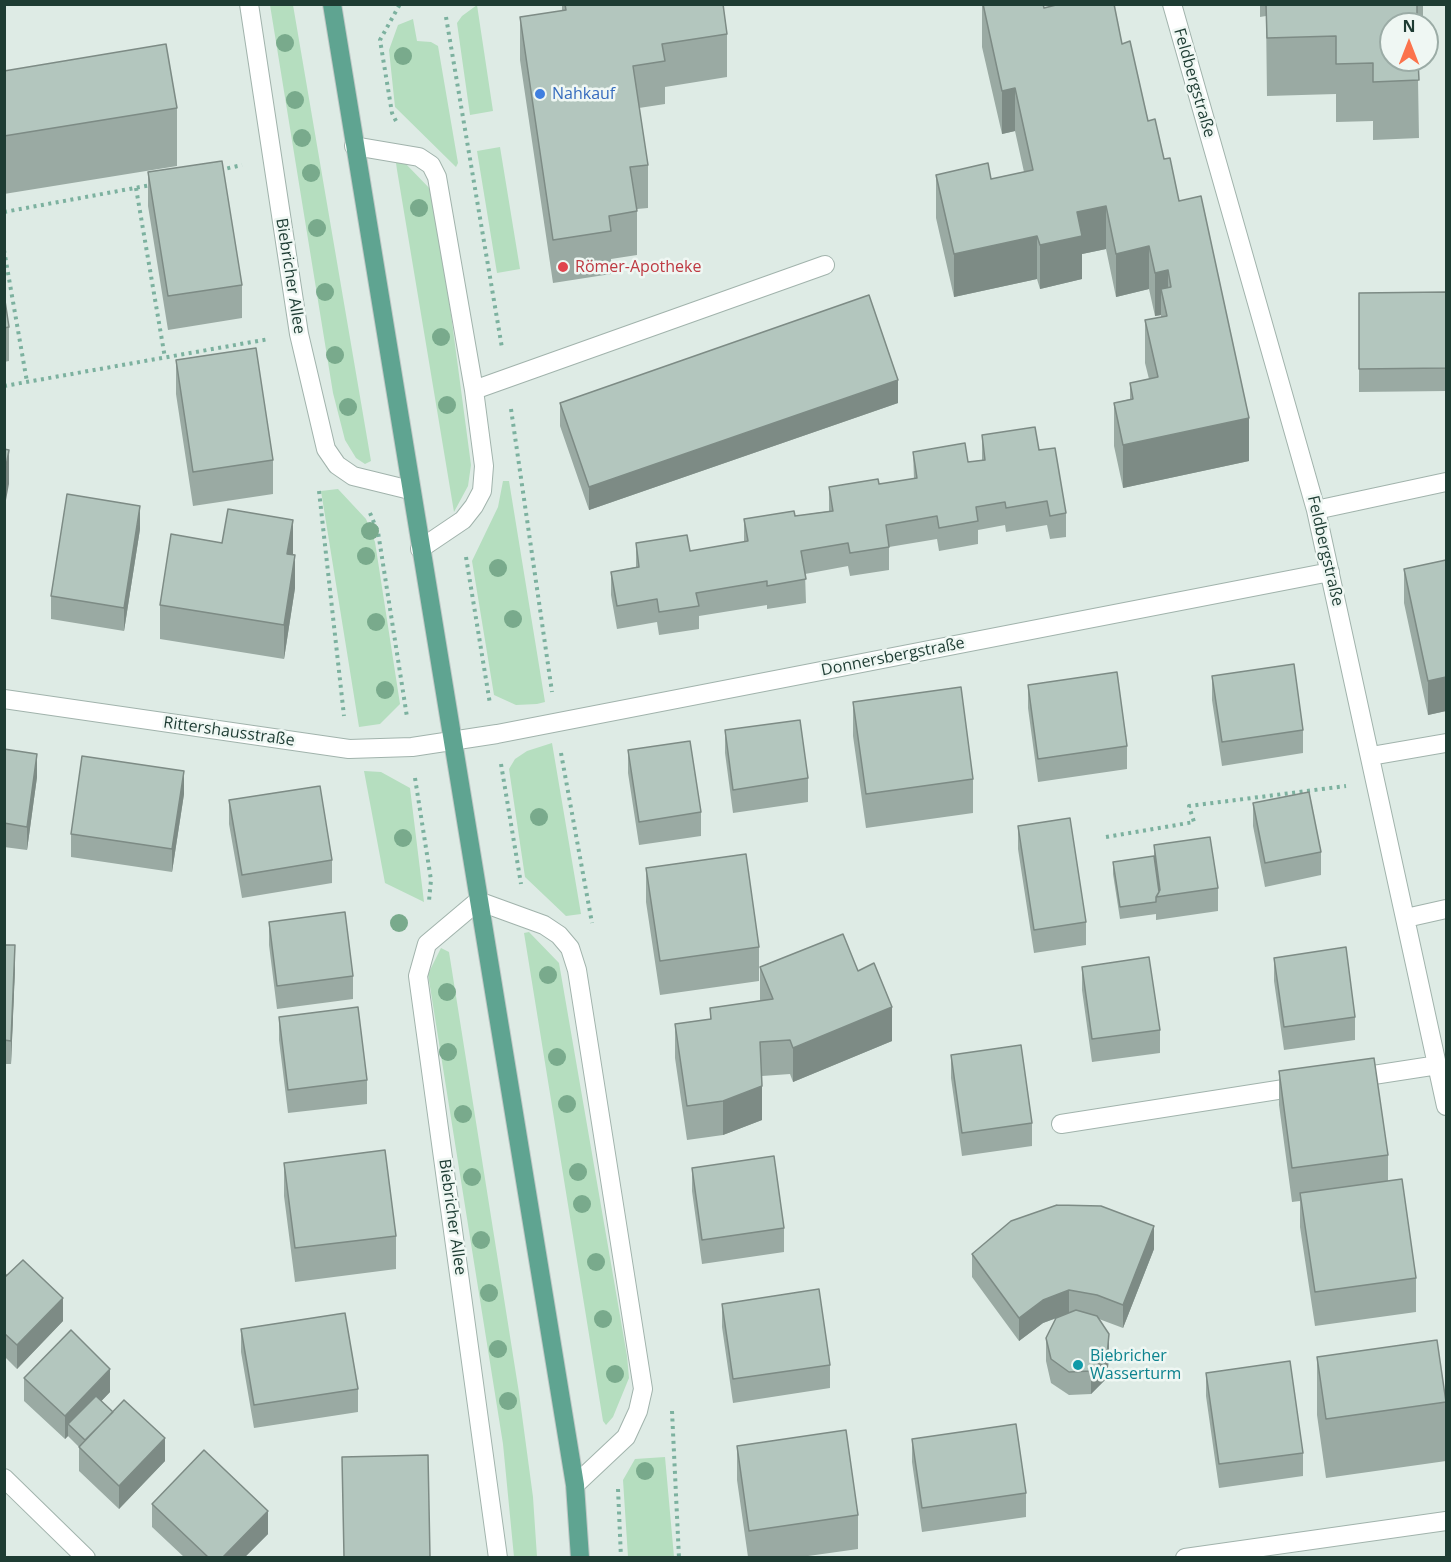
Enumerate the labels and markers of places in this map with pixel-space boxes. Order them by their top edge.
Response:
place label: Nahkauf [552,84,615,104]
marker: Nahkauf [533,87,547,101]
place label: Römer-Apotheke [575,257,701,277]
marker: Römer-Apotheke [556,260,570,274]
place label: Biebricher Wasserturm [1090,1346,1181,1384]
marker: Biebricher Wasserturm [1071,1358,1085,1372]

